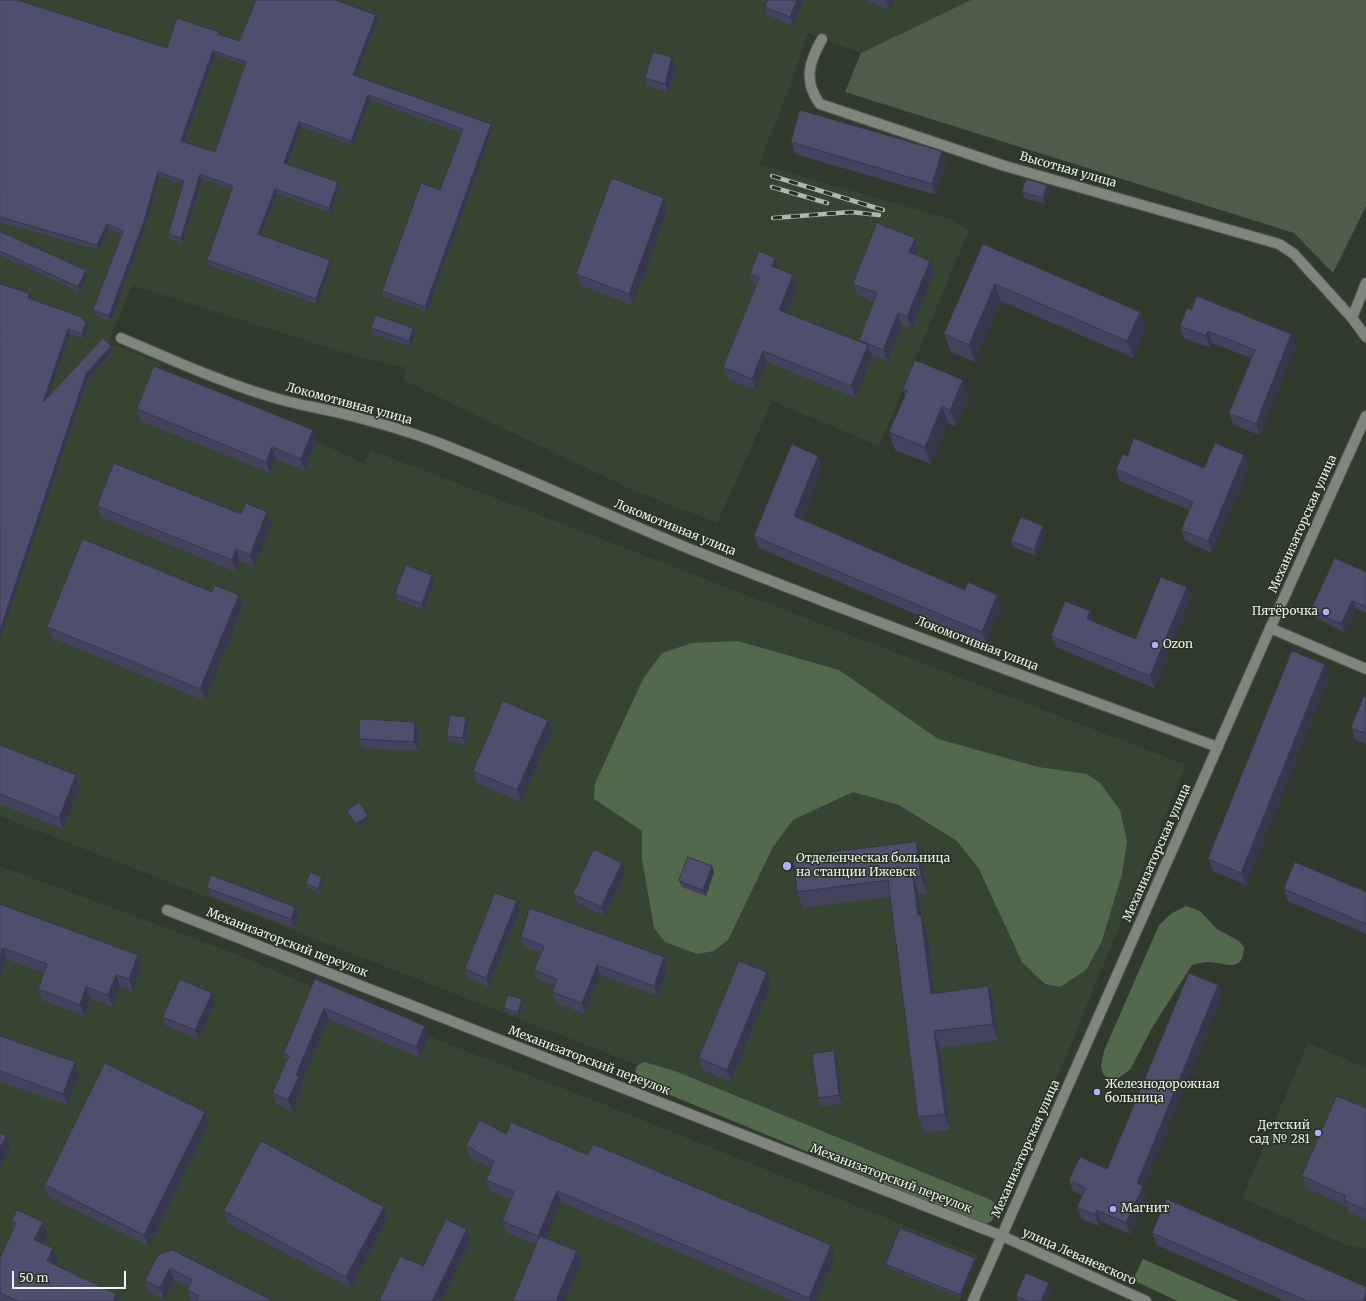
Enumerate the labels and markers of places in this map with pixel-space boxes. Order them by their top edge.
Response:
place label: Пятёрочка [1252,605,1318,619]
marker: Пятёрочка [1321,607,1331,617]
place label: Ozon [1163,638,1193,652]
marker: Ozon [1150,640,1160,650]
place label: Отделенческая больница на станции Ижевск [796,852,950,880]
marker: Отделенческая больница на станции Ижевск [781,860,793,872]
place label: Железнодорожная больница [1105,1078,1220,1106]
marker: Железнодорожная больница [1092,1087,1102,1097]
place label: Детский сад № 281 [1249,1119,1310,1147]
marker: Детский сад № 281 [1313,1128,1323,1138]
place label: Магнит [1121,1202,1169,1216]
marker: Магнит [1108,1204,1118,1214]

